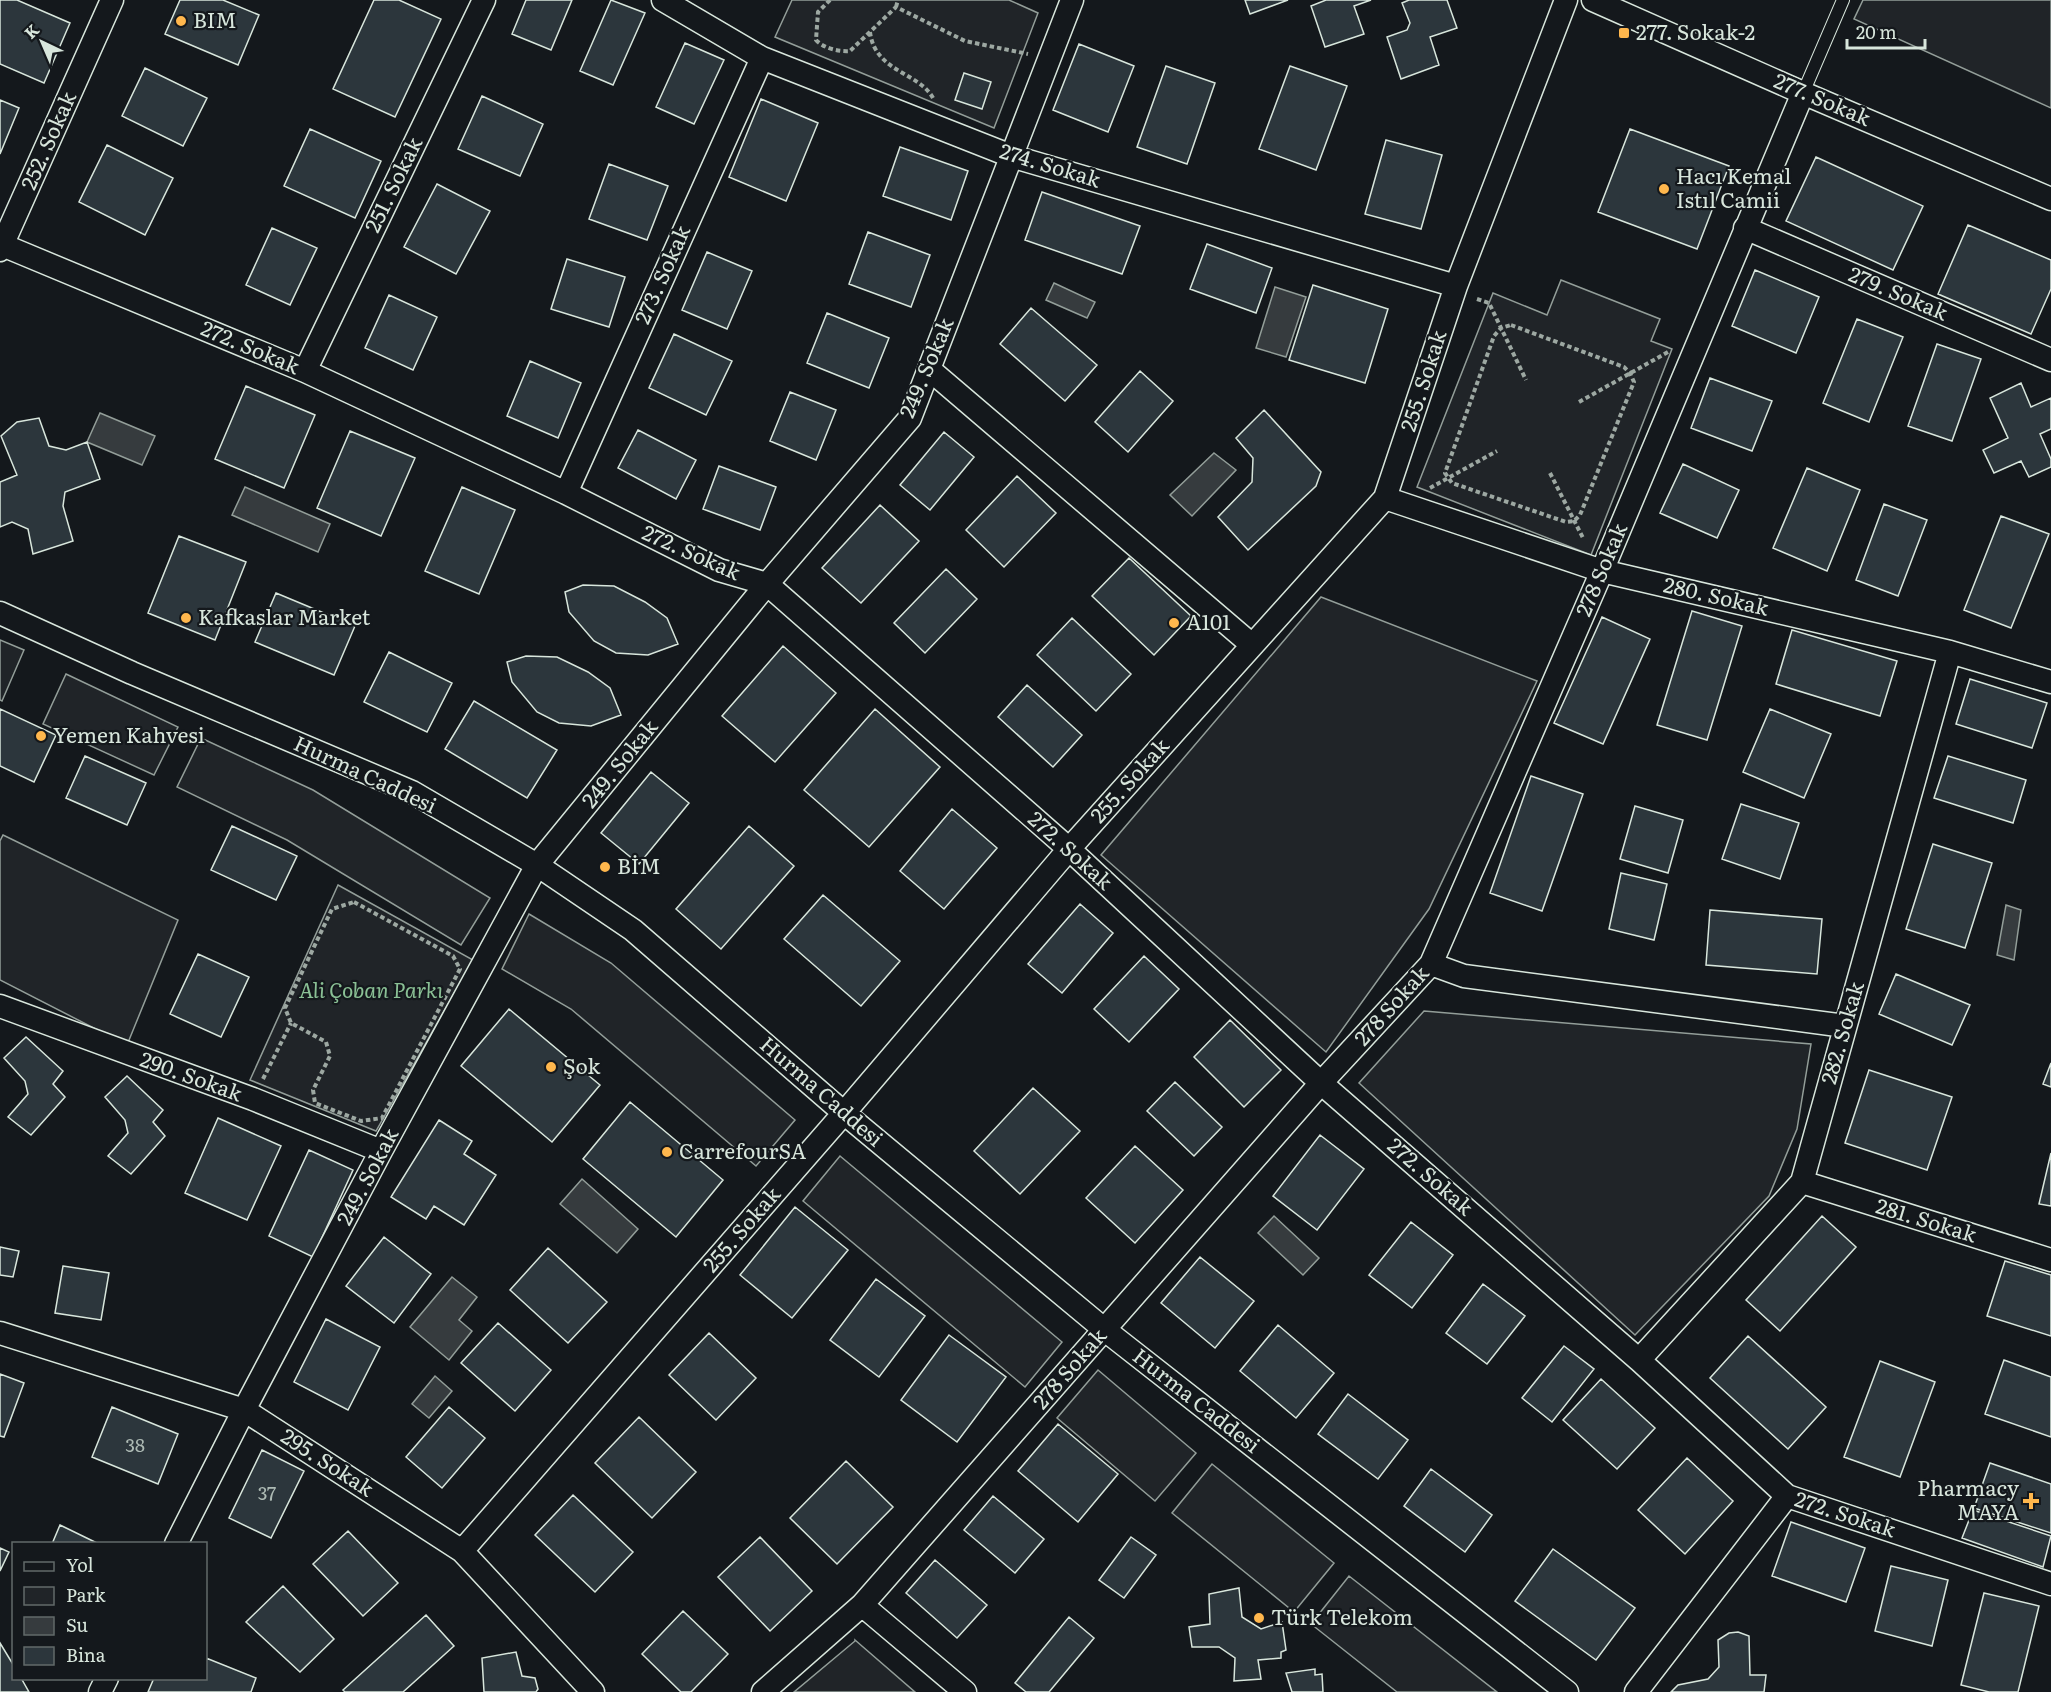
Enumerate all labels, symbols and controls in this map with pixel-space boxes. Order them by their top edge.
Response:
place label: BIM [193,3,237,34]
north arrow [12,12,72,72]
scale bar [1847,12,1925,50]
marker: BIM [174,14,188,28]
place label: 277. Sokak-2 [1636,15,1755,46]
text: K [18,17,44,43]
text: 20 m [1856,18,1897,45]
marker: 277. Sokak-2 [1617,26,1631,40]
street label: 277. Sokak [1770,63,1876,132]
street label: 252. Sokak [11,86,82,194]
street label: 251. Sokak [355,131,428,237]
street label: 274. Sokak [997,134,1105,194]
place label: Hacı Kemal Istıl Camii [1676,159,1791,214]
marker: Hacı Kemal Istıl Camii [1657,182,1671,196]
street label: 273. Sokak [625,220,696,328]
street label: 279. Sokak [1845,257,1953,327]
street label: 272. Sokak [197,311,305,380]
street label: 249. Sokak [890,312,960,422]
street label: 255. Sokak [1391,325,1453,435]
street label: 272. Sokak [638,515,746,586]
street label: 278 Sokak [1566,518,1633,620]
street label: 280. Sokak [1661,567,1772,622]
place label: Kafkaslar Market [198,600,371,631]
place label: A101 [1186,605,1231,636]
marker: Kafkaslar Market [179,611,193,625]
marker: A101 [1167,616,1181,630]
street label: 249. Sokak [573,711,664,813]
place label: Yemen Kahvesi [53,718,205,749]
street label: Hurma Caddesi [290,726,443,819]
marker: Yemen Kahvesi [34,729,48,743]
street label: 255. Sokak [1082,730,1175,829]
street label: 272. Sokak [1023,803,1121,896]
place label: BİM [617,849,661,880]
marker: BİM [598,860,612,874]
street label: 278 Sokak [1346,957,1435,1051]
park label: Ali Çoban Parkı [299,973,444,1004]
street label: 282. Sokak [1811,977,1870,1087]
street label: Hurma Caddesi [754,1028,891,1152]
street label: 290. Sokak [137,1042,247,1107]
place label: Şok [563,1049,601,1080]
marker: Şok [544,1060,558,1074]
street label: 249. Sokak [327,1122,404,1230]
street label: 272. Sokak [1382,1129,1481,1221]
place label: CarrefourSA [679,1134,807,1165]
marker: CarrefourSA [660,1145,674,1159]
street label: 255. Sokak [694,1179,786,1278]
street label: 281. Sokak [1873,1189,1981,1249]
street label: 278 Sokak [1024,1320,1112,1415]
street label: Hurma Caddesi [1127,1339,1268,1459]
street label: 295. Sokak [276,1419,381,1503]
house number: 38 [125,1431,145,1458]
place label: Pharmacy MAYA [1917,1471,2020,1526]
house number: 37 [258,1479,276,1506]
street label: 272. Sokak [1791,1482,1900,1544]
marker: Pharmacy MAYA [2024,1494,2038,1508]
legend [12,1542,207,1680]
text: Yol [66,1551,94,1578]
text: Park [66,1581,107,1608]
place label: Türk Telekom [1271,1600,1413,1631]
text: Su [66,1611,88,1638]
marker: Türk Telekom [1252,1611,1266,1625]
text: Bina [66,1641,106,1668]

